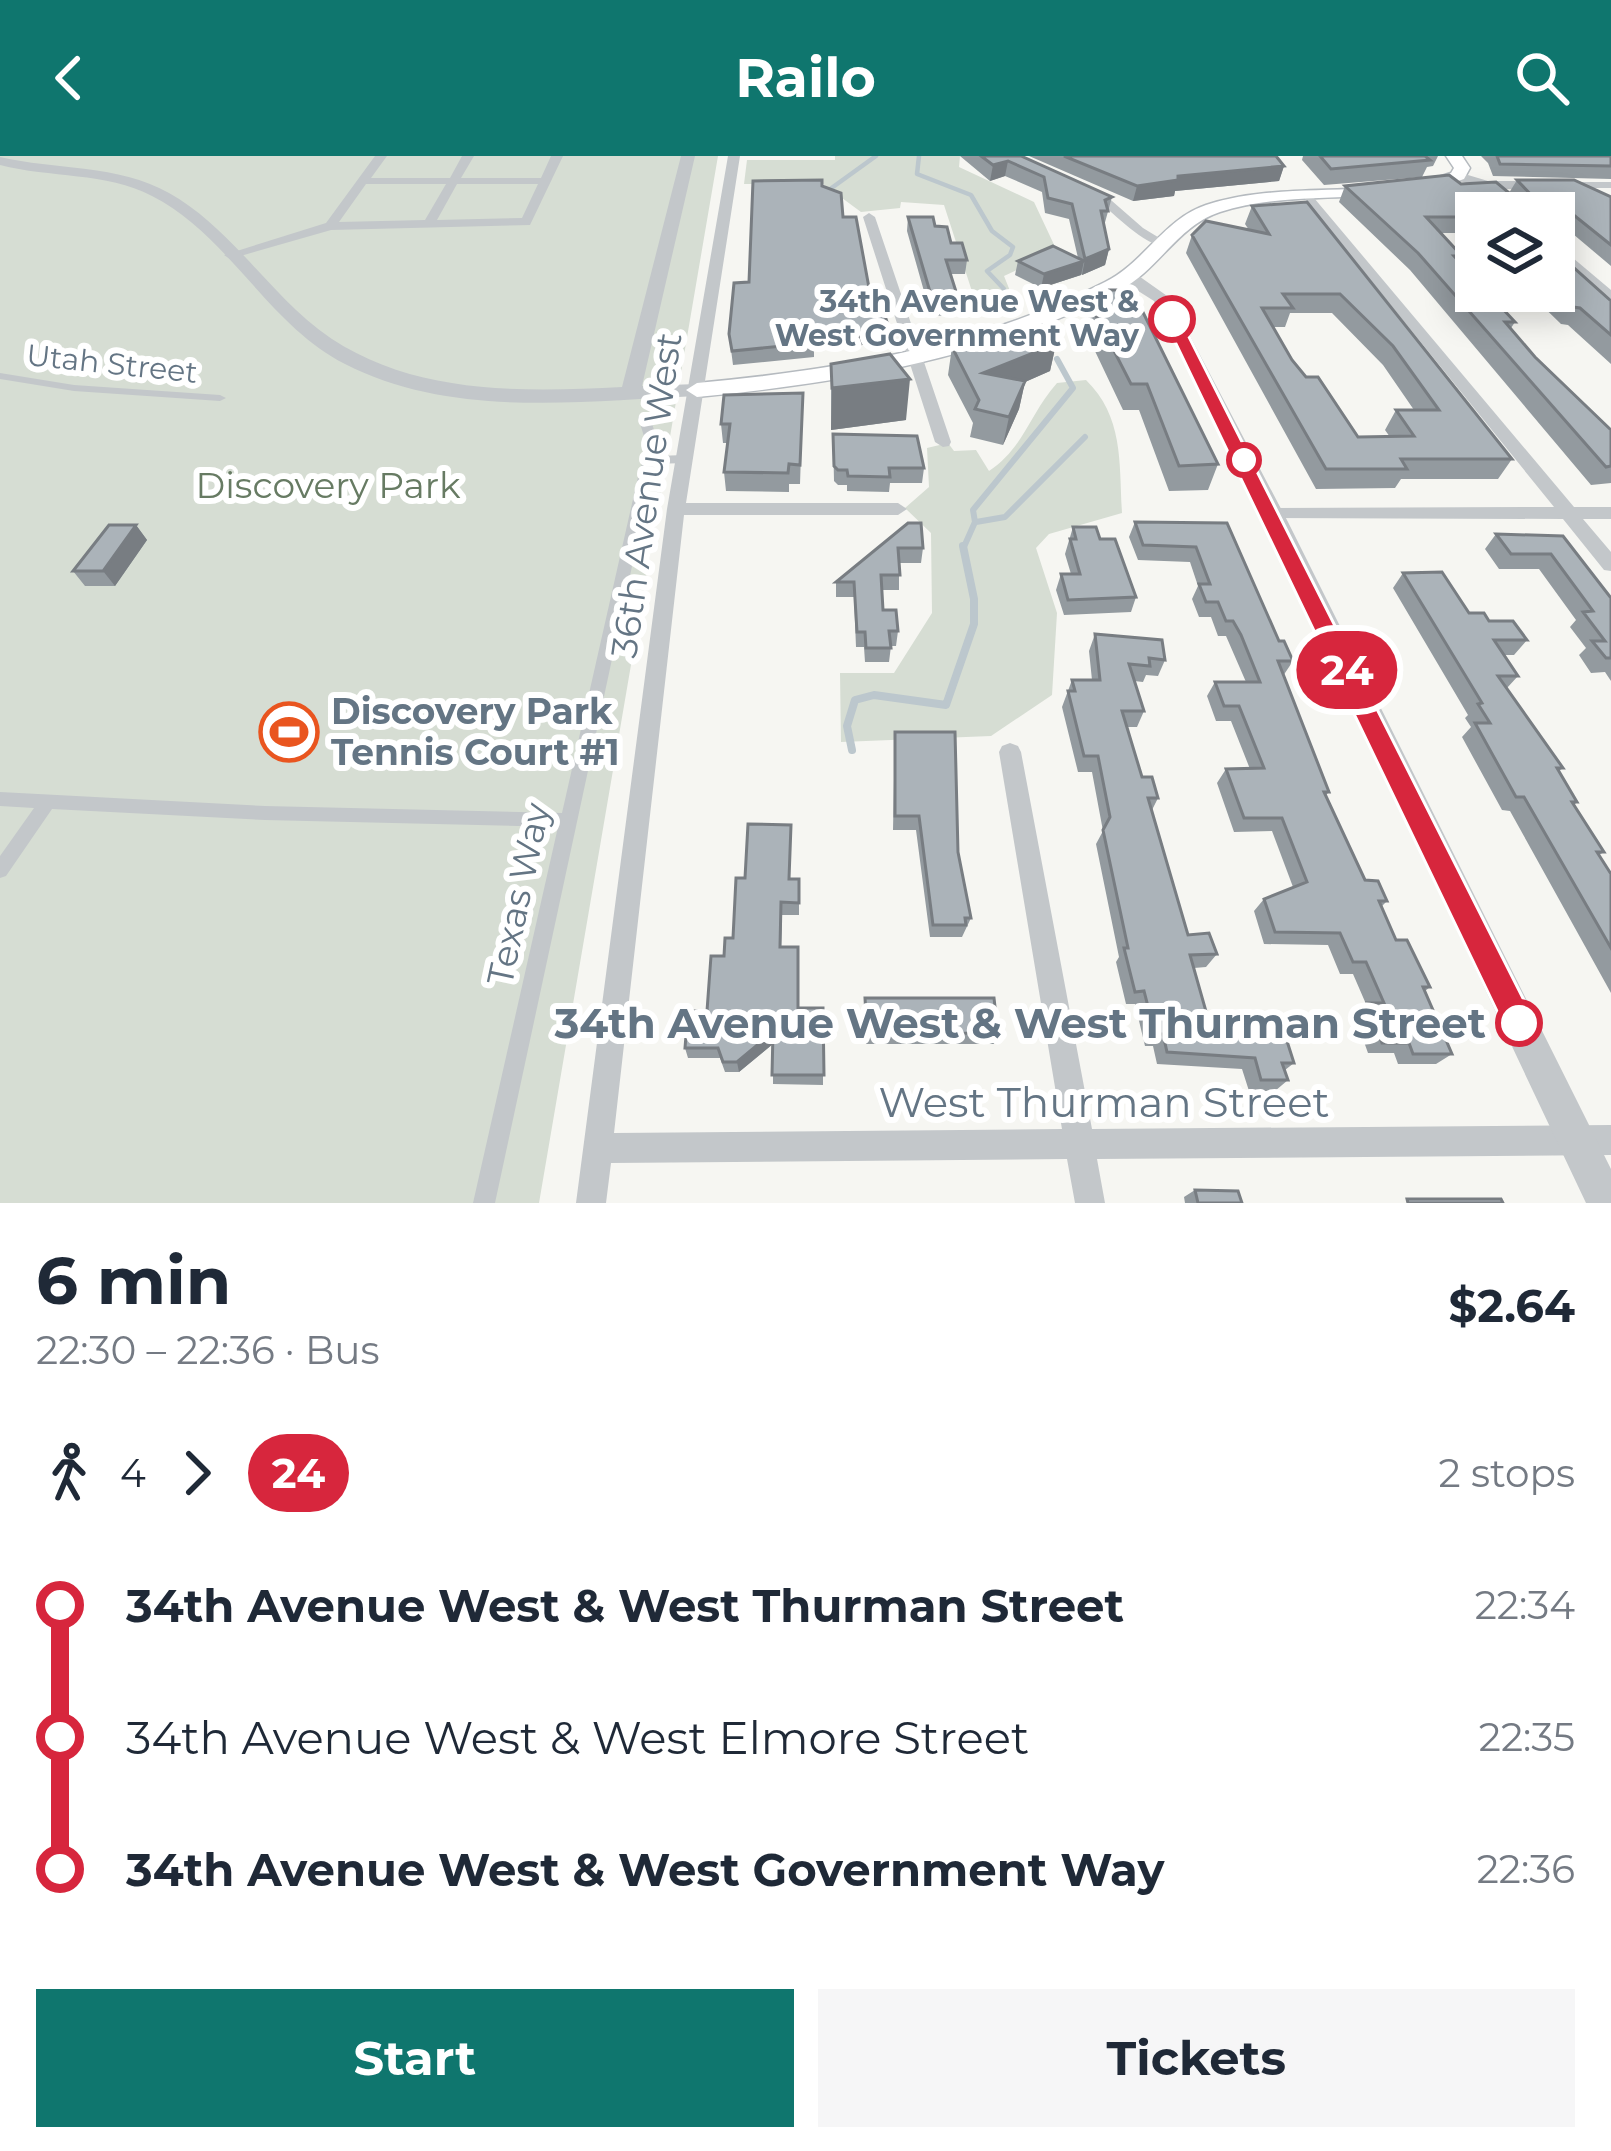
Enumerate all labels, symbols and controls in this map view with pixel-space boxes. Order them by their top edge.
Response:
icon: back [36,45,102,111]
text: Railo [735,45,876,111]
icon: search [1509,45,1575,111]
map controls [1455,192,1575,312]
button: layers [1455,192,1575,312]
place label: 34th Avenue West & West Government Way [775,283,1140,354]
marker: 34th Avenue West & West Government Way [1150,297,1194,341]
street label: 36th Avenue West [601,330,691,660]
street label: Utah Street [25,336,199,391]
unlabelled marker [1228,444,1260,476]
park label: Discovery Park [195,463,461,507]
line badge: 24 [1293,631,1401,709]
text: 24 [1320,644,1374,696]
place label: Discovery Park Tennis Court #1 [331,689,620,774]
sports icon: Discovery Park Tennis Court #1 [258,701,320,763]
street label: Texas Way [477,798,559,989]
place label: 34th Avenue West & West Thurman Street [553,997,1486,1049]
marker: 34th Avenue West & West Thurman Street [1497,1001,1541,1045]
street label: West Thurman Street [878,1076,1330,1128]
text: 6 min [36,1240,231,1321]
text: $2.64 [1448,1278,1575,1333]
text: 22:30 – 22:36 · Bus [36,1326,380,1374]
icon: walk [36,1440,102,1506]
icon: forward [164,1440,230,1506]
text: 24 [272,1447,325,1499]
text: 4 [120,1449,146,1497]
text: 2 stops [1439,1449,1575,1497]
text: 34th Avenue West & West Thurman Street [126,1578,1124,1633]
text: 22:34 [1475,1581,1575,1629]
text: 34th Avenue West & West Elmore Street [126,1710,1029,1765]
text: 22:35 [1479,1713,1575,1761]
text: 34th Avenue West & West Government Way [126,1842,1164,1897]
text: 22:36 [1477,1845,1575,1893]
button: Start [36,1989,794,2127]
button: Tickets [818,1989,1575,2127]

